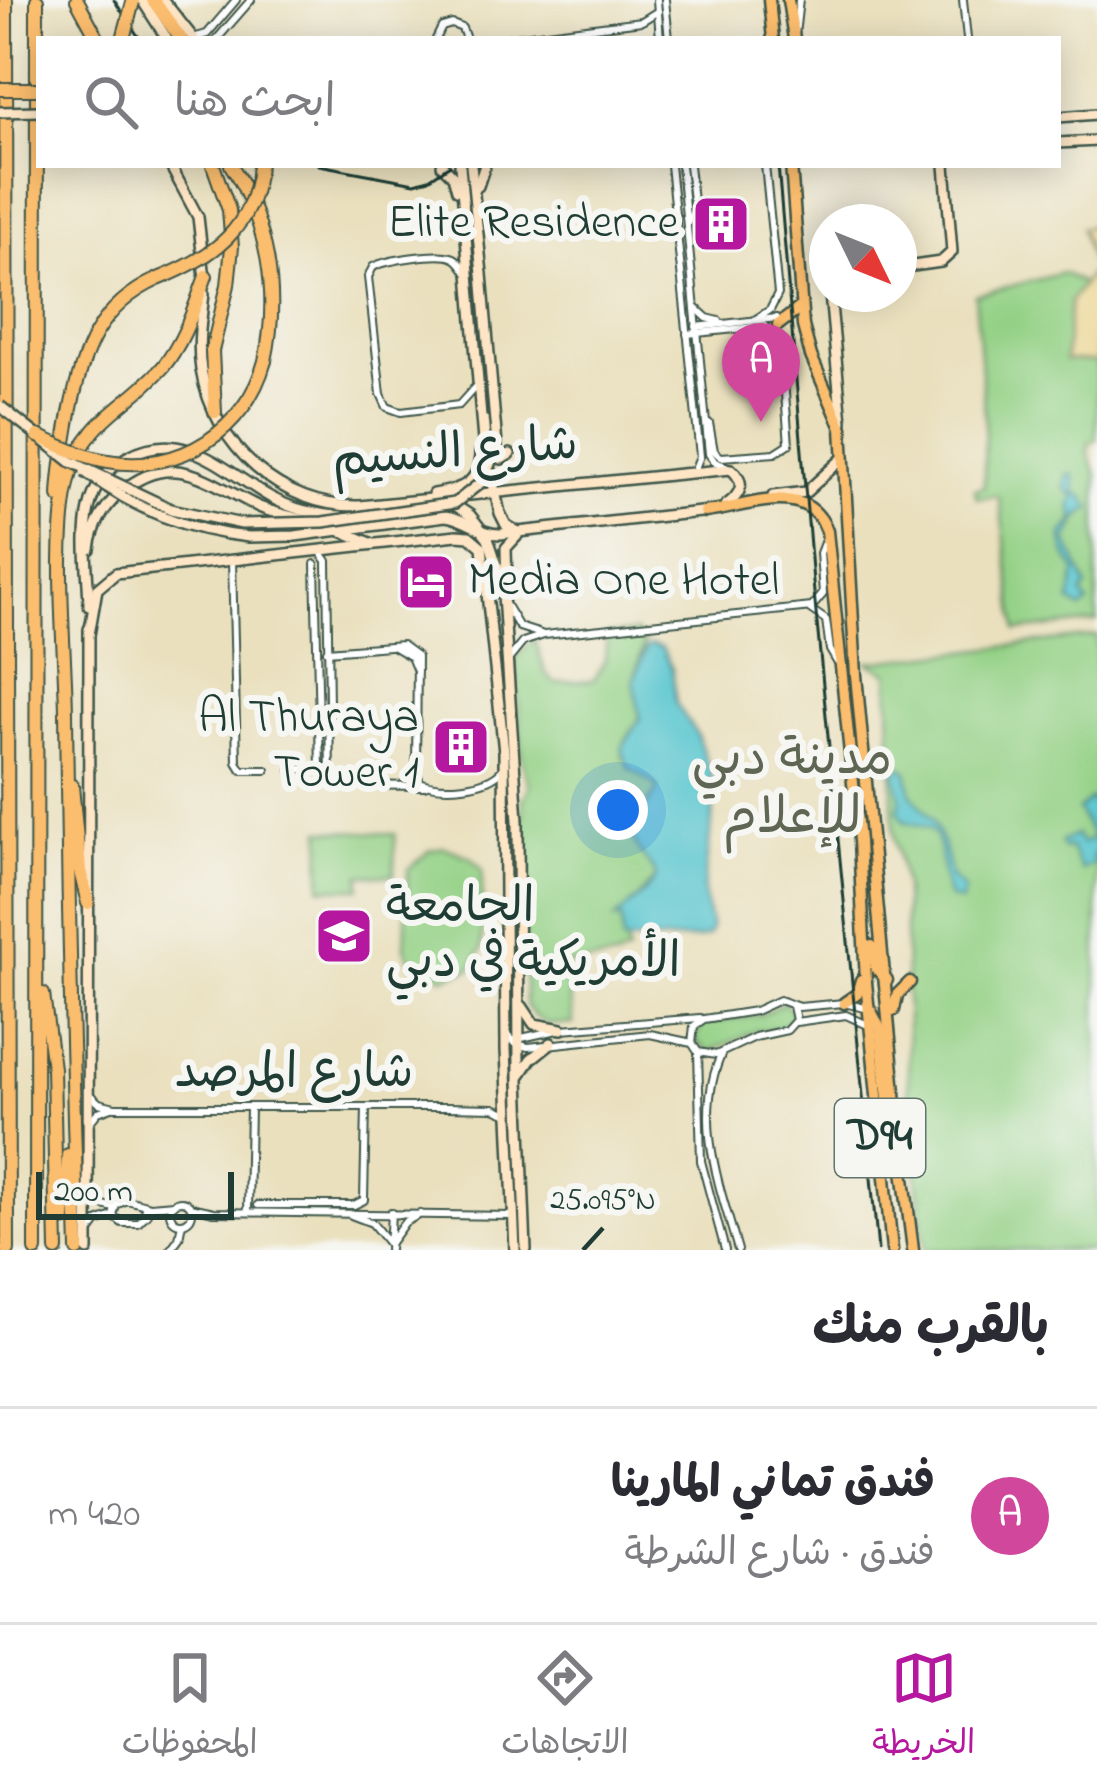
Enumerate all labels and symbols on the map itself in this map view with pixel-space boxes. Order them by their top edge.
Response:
place label: Elite Residence [387,189,679,259]
building icon: Elite Residence [690,193,752,255]
north arrow [809,204,917,312]
pin: A [722,323,800,422]
street label: شارع النسيم [330,410,580,498]
place label: Media One Hotel [468,547,779,617]
hotel icon: Media One Hotel [395,551,457,613]
place label: Al Thuraya Tower 1 [198,684,419,809]
building icon: Al Thuraya Tower 1 [430,716,492,778]
district label: مدينة دبي للإعلام [692,723,892,857]
your location [588,780,648,840]
place label: الجامعة الأمريكية في دبي [386,873,681,1000]
school or university icon: الجامعة الأمريكية في دبي [313,905,375,967]
street label: شارع المرصد [174,1039,414,1109]
road number: D94 [835,1099,925,1177]
scale bar [36,1166,234,1219]
text: 25.095°N [550,1180,656,1224]

